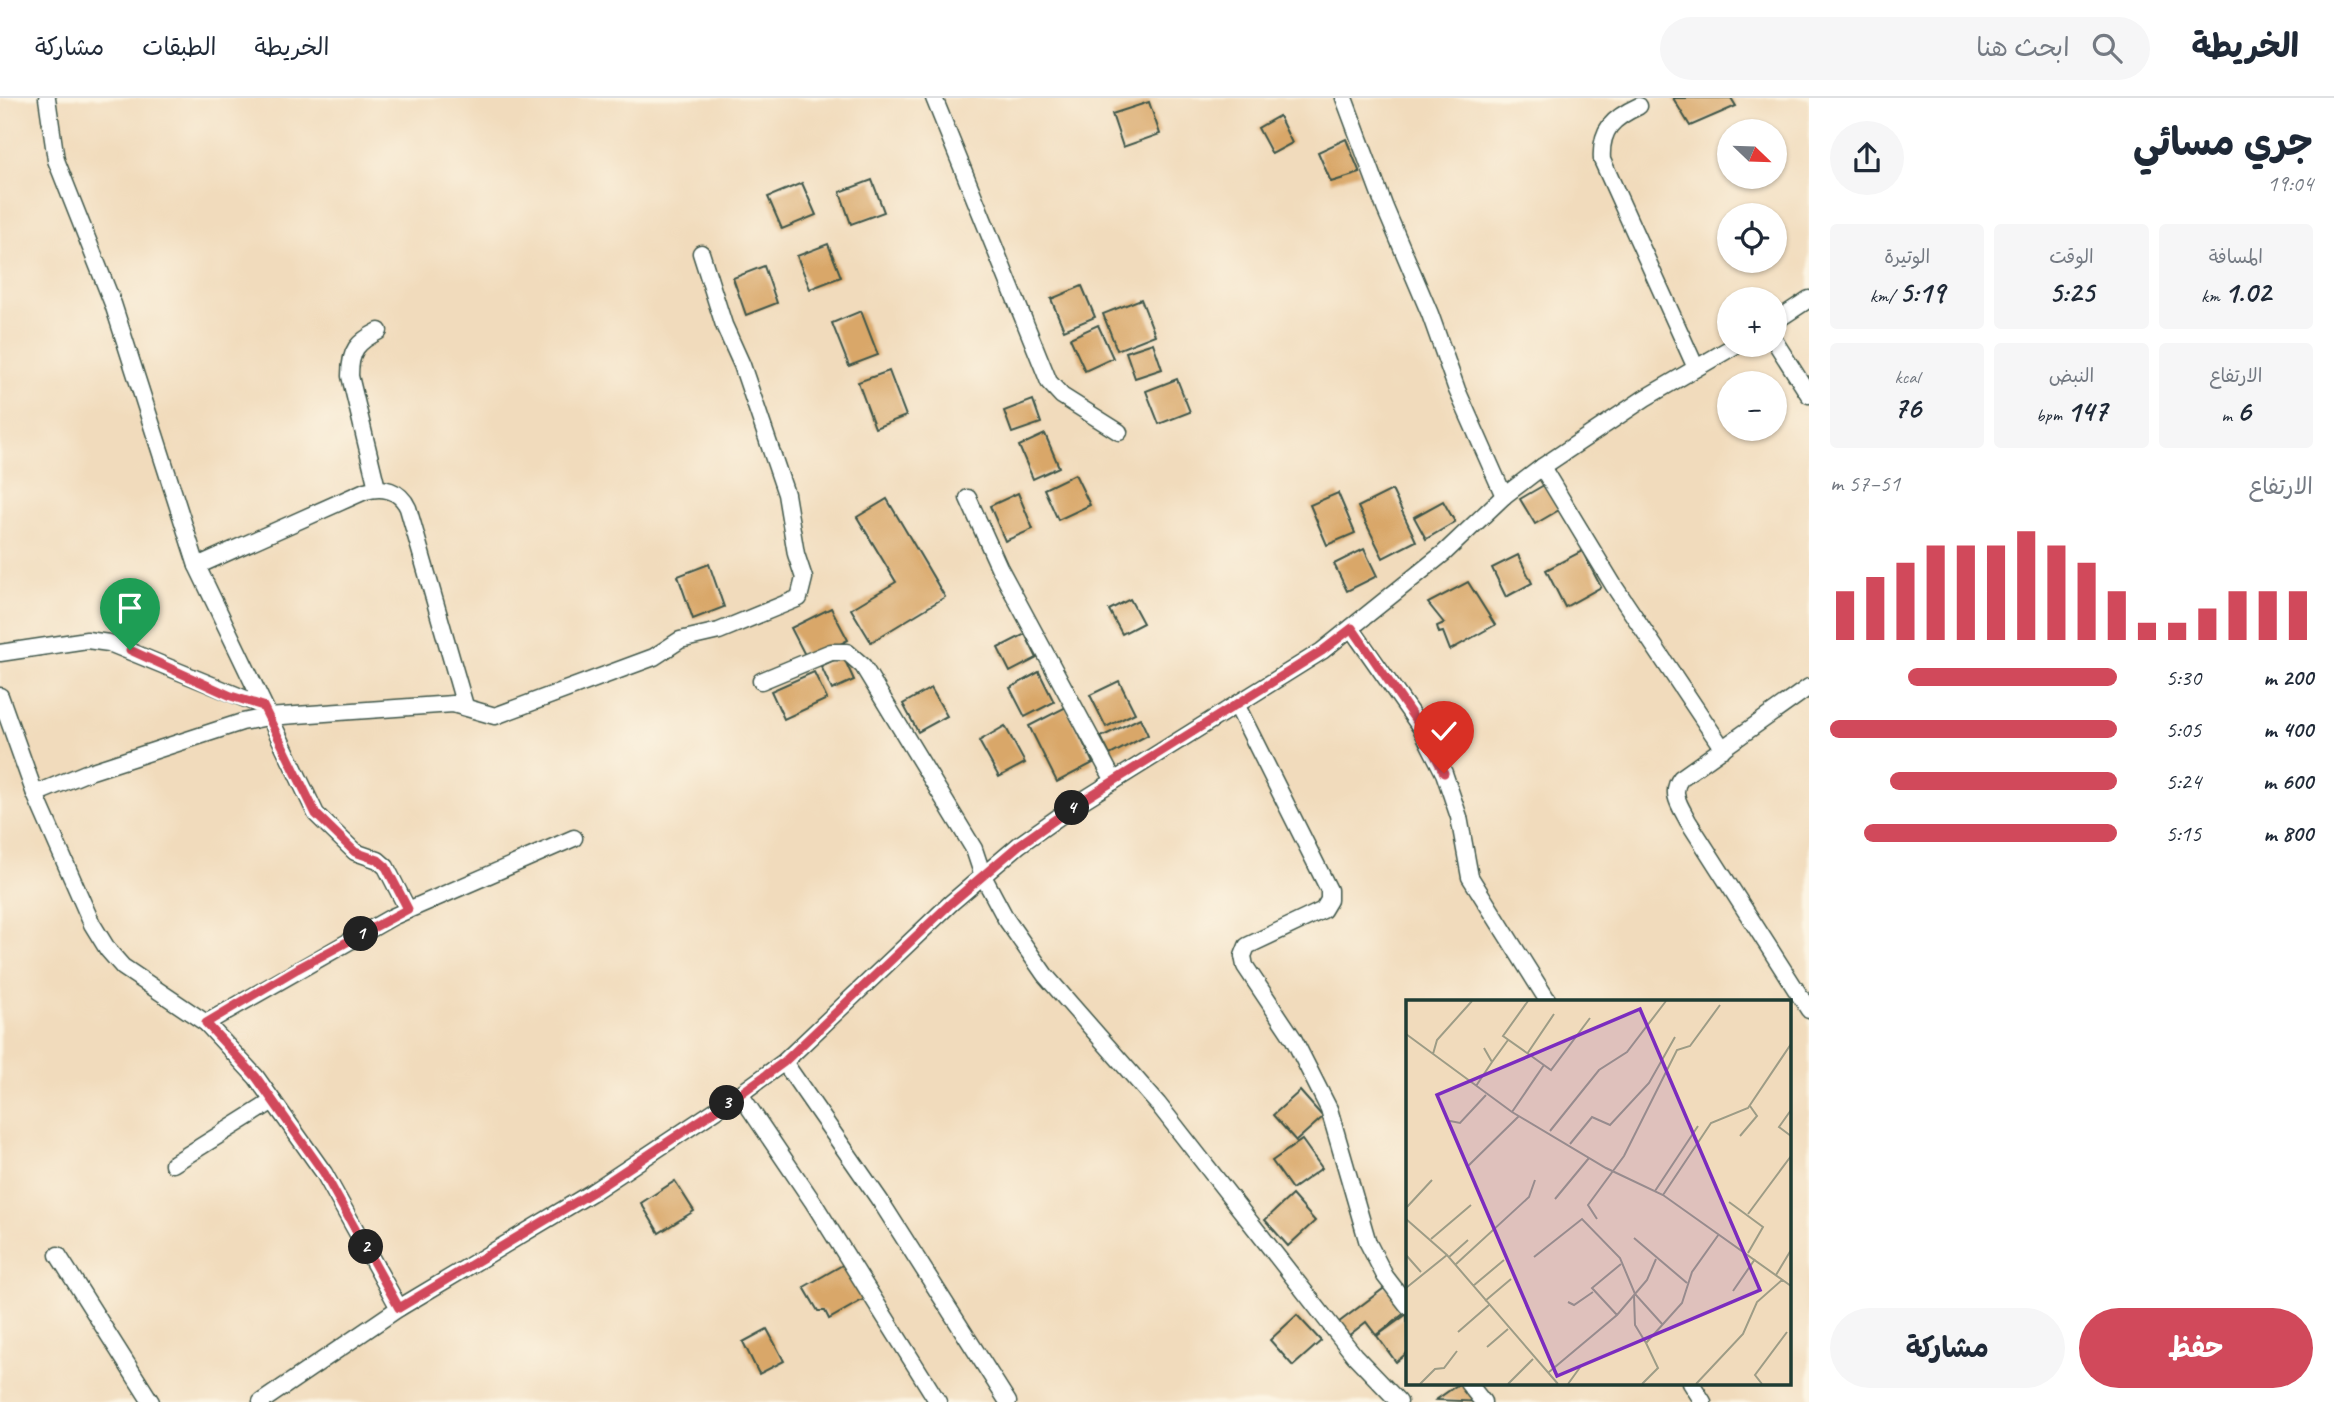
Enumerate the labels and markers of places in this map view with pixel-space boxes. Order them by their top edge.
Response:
pin [100,578,160,650]
pin [1414,701,1474,773]
pin: 4 [1054,790,1090,826]
pin: 1 [344,916,378,952]
pin: 3 [710,1086,744,1121]
pin: 2 [348,1230,384,1264]

